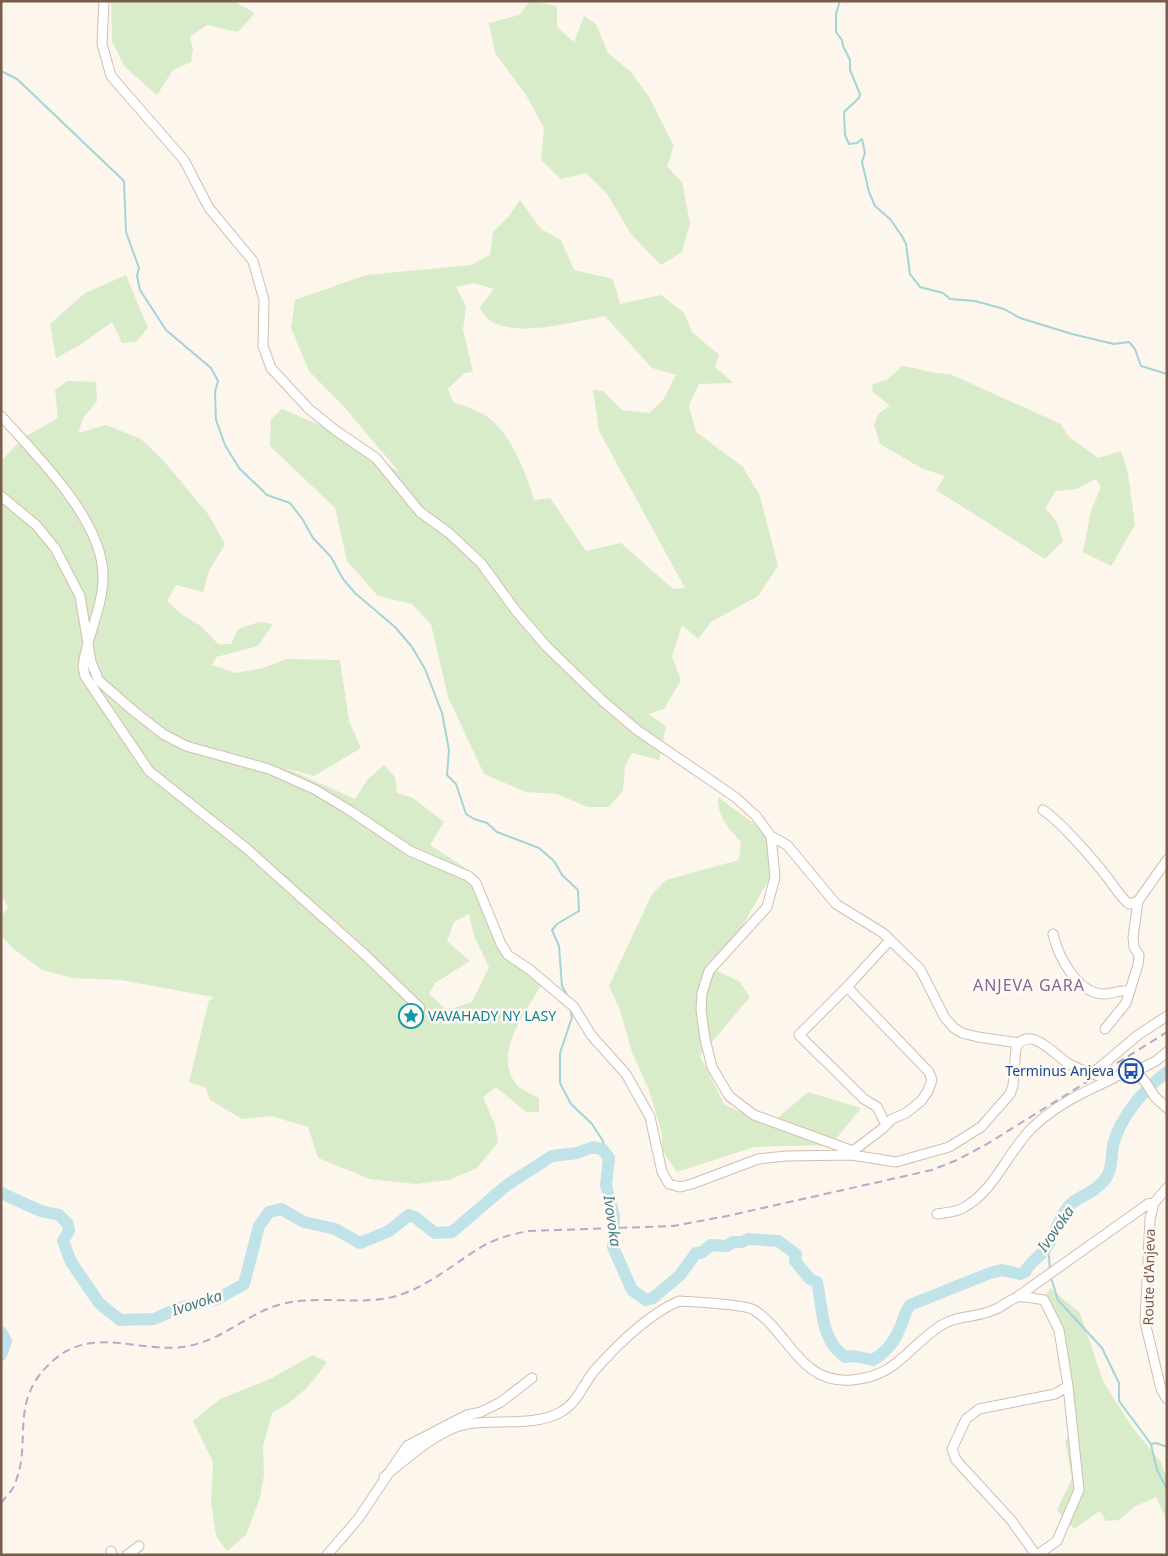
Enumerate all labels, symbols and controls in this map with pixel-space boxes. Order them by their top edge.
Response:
district label: ANJEVA GARA [973,974,1085,996]
place icon: VAVAHADY NY LASY [398,1003,424,1029]
place label: VAVAHADY NY LASY [428,1006,556,1025]
bus stop icon: Terminus Anjeva [1118,1058,1144,1084]
place label: Terminus Anjeva [1005,1061,1114,1080]
water label: Ivovoka [599,1193,627,1248]
water label: Ivovoka [1032,1201,1078,1256]
street label: Route d'Anjeva [1138,1228,1159,1326]
water label: Ivovoka [168,1284,225,1320]

